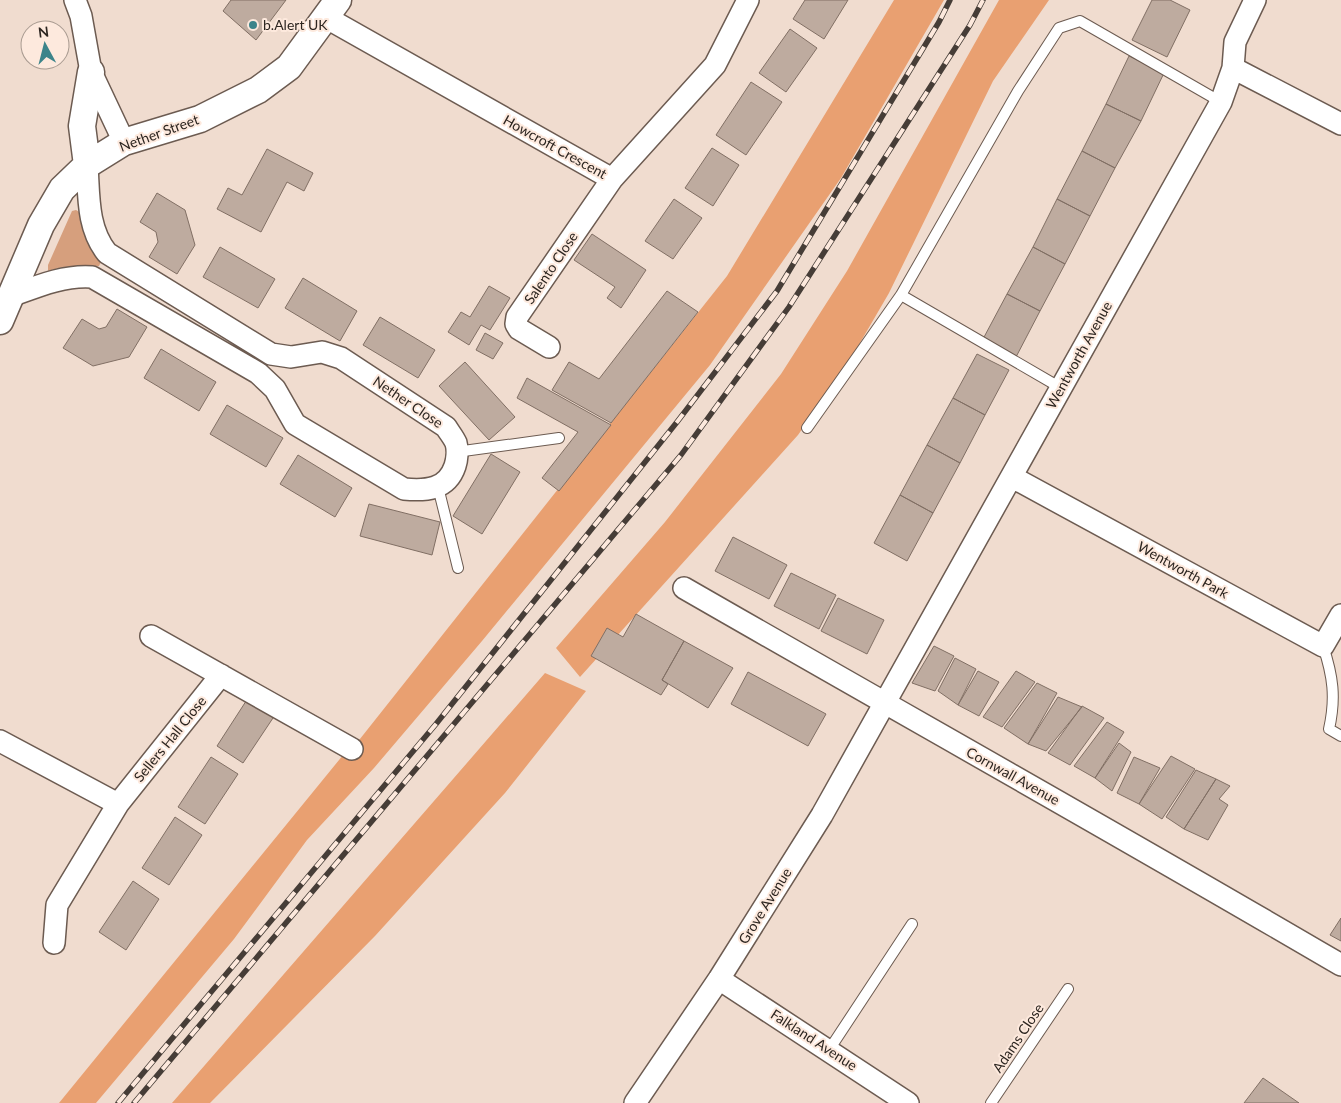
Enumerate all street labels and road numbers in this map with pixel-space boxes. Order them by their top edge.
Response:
street label: Nether Street [117,110,201,155]
street label: Howcroft Crescent [500,111,610,182]
street label: Salento Close [520,228,581,307]
street label: Wentworth Avenue [1042,298,1115,411]
street label: Nether Close [370,372,446,431]
street label: Wentworth Park [1135,538,1233,602]
street label: Sellers Hall Close [130,692,209,785]
street label: Cornwall Avenue [964,743,1063,808]
street label: Grove Avenue [734,865,795,947]
street label: Adams Close [988,1000,1047,1075]
street label: Falkland Avenue [768,1005,861,1074]

